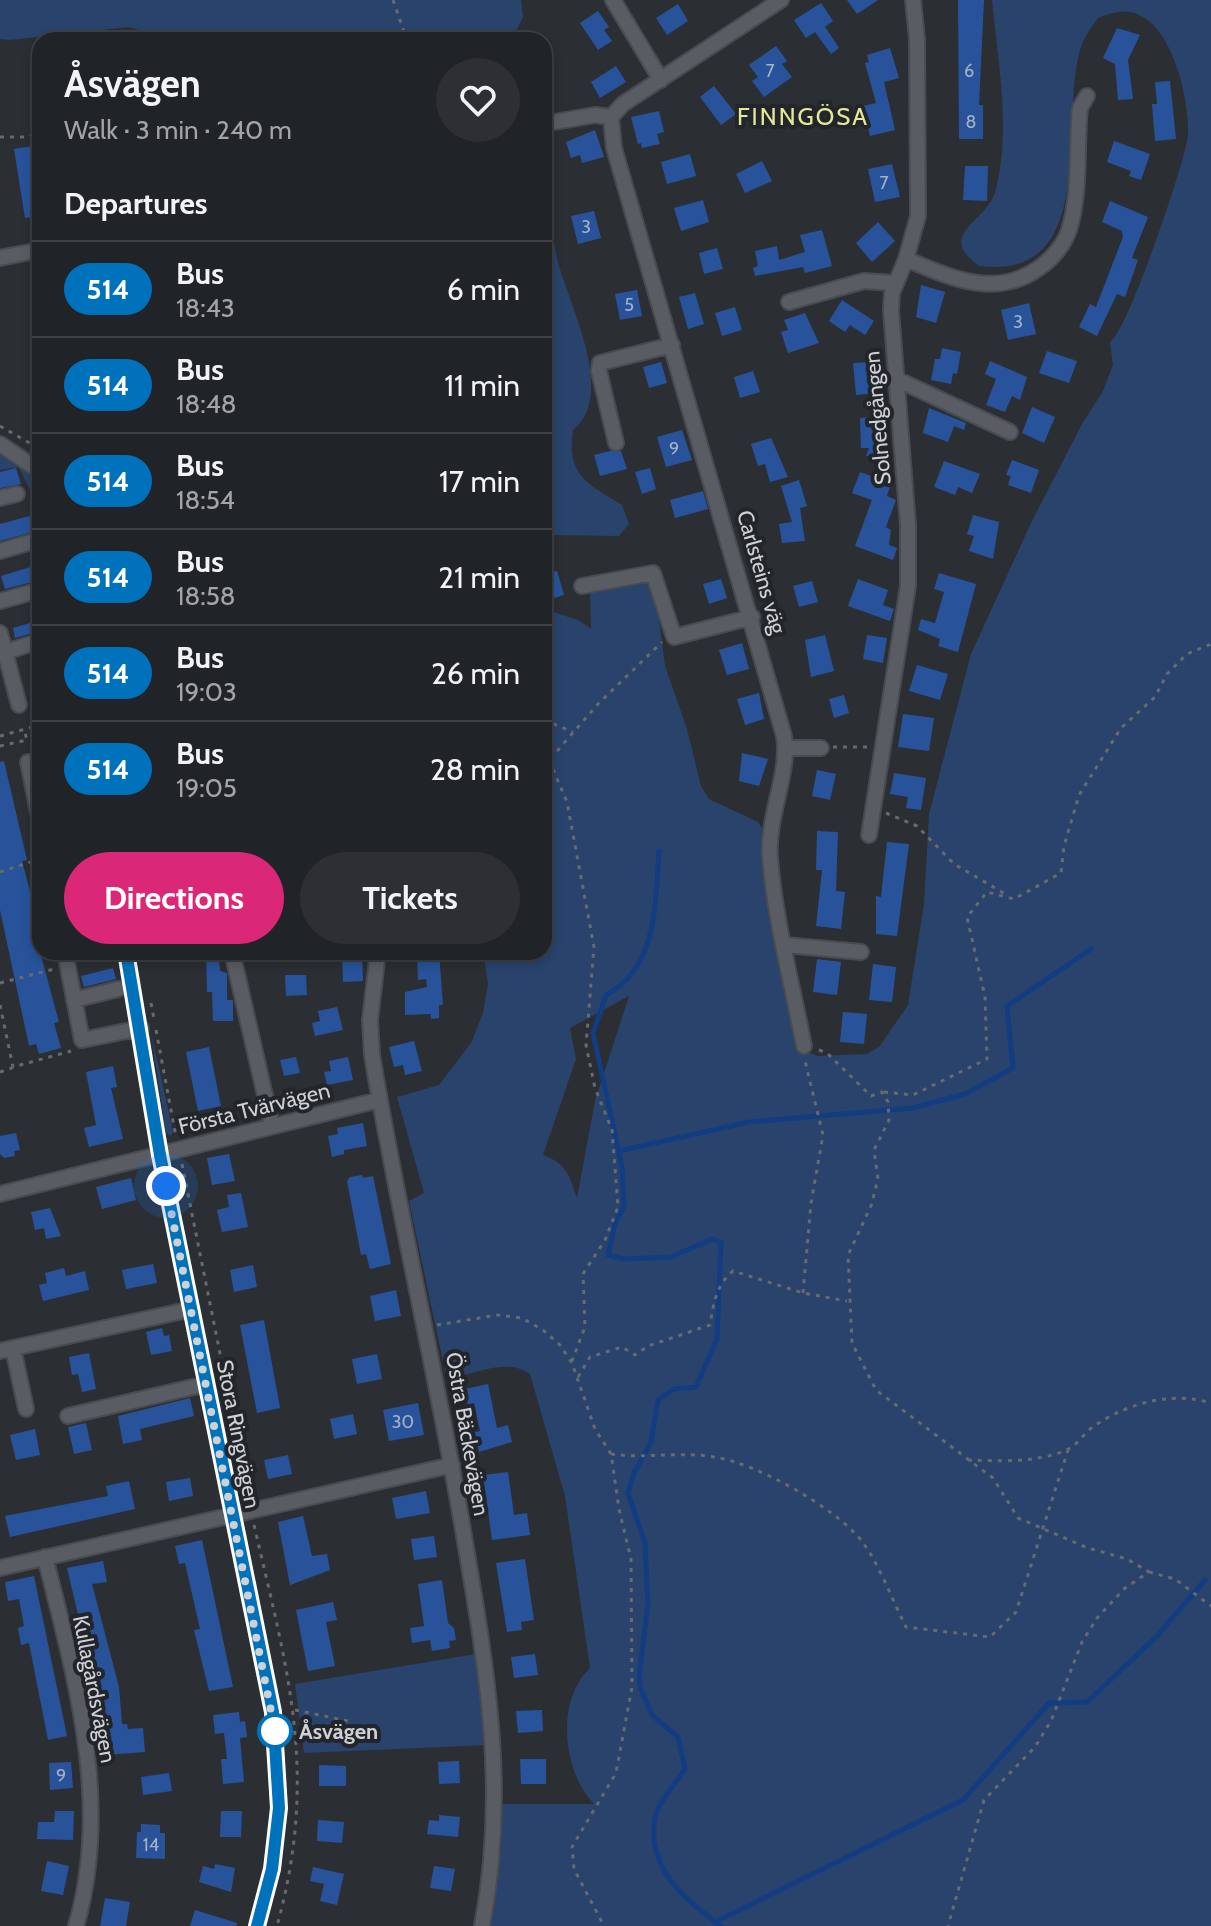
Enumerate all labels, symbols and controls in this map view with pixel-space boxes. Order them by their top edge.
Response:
button: heart [436,58,520,142]
text: Åsvägen [64,60,201,107]
house number: 7 [765,60,775,82]
house number: 6 [964,60,974,82]
district label: FINNGÖSA [737,102,869,131]
house number: 8 [966,111,976,133]
text: Walk · 3 min · 240 m [64,114,292,146]
house number: 7 [879,172,889,194]
text: Departures [64,185,208,222]
house number: 3 [581,216,591,238]
text: Bus [176,255,224,292]
text: 6 min [447,271,520,308]
text: 514 [87,272,129,306]
text: 18:43 [176,292,235,324]
house number: 5 [624,294,634,316]
house number: 3 [1013,311,1023,333]
street label: Solnedgången [858,350,897,486]
text: Bus [176,351,224,388]
text: 11 min [444,367,520,404]
text: 514 [87,368,129,402]
text: 18:48 [176,388,236,420]
house number: 9 [669,438,679,460]
text: Bus [176,447,224,484]
text: 17 min [439,463,520,500]
text: 514 [87,464,129,498]
text: 18:54 [176,484,235,516]
street label: Carlsteins väg [731,507,792,638]
text: Bus [176,543,224,580]
text: 21 min [438,559,520,596]
text: 514 [87,560,129,594]
text: 18:58 [176,580,235,612]
text: Bus [176,639,224,676]
text: 26 min [431,655,520,692]
text: 514 [87,656,129,690]
text: 19:03 [176,676,237,708]
text: Bus [176,735,224,772]
text: 28 min [430,751,520,788]
text: 514 [87,752,129,786]
text: 19:05 [176,772,237,804]
button: Directions [64,852,284,944]
button: Tickets [300,852,520,944]
street label: Första Tvärvägen [175,1077,333,1140]
your location [146,1166,186,1206]
street label: Östra Bäckevägen [440,1350,495,1518]
street label: Stora Ringvägen [211,1357,266,1511]
house number: 30 [392,1411,414,1433]
street label: Kullagårdsvägen [67,1613,122,1765]
marker: Åsvägen [258,1714,292,1748]
place label: Åsvägen [299,1718,378,1745]
house number: 9 [56,1765,66,1787]
house number: 14 [143,1834,159,1856]

